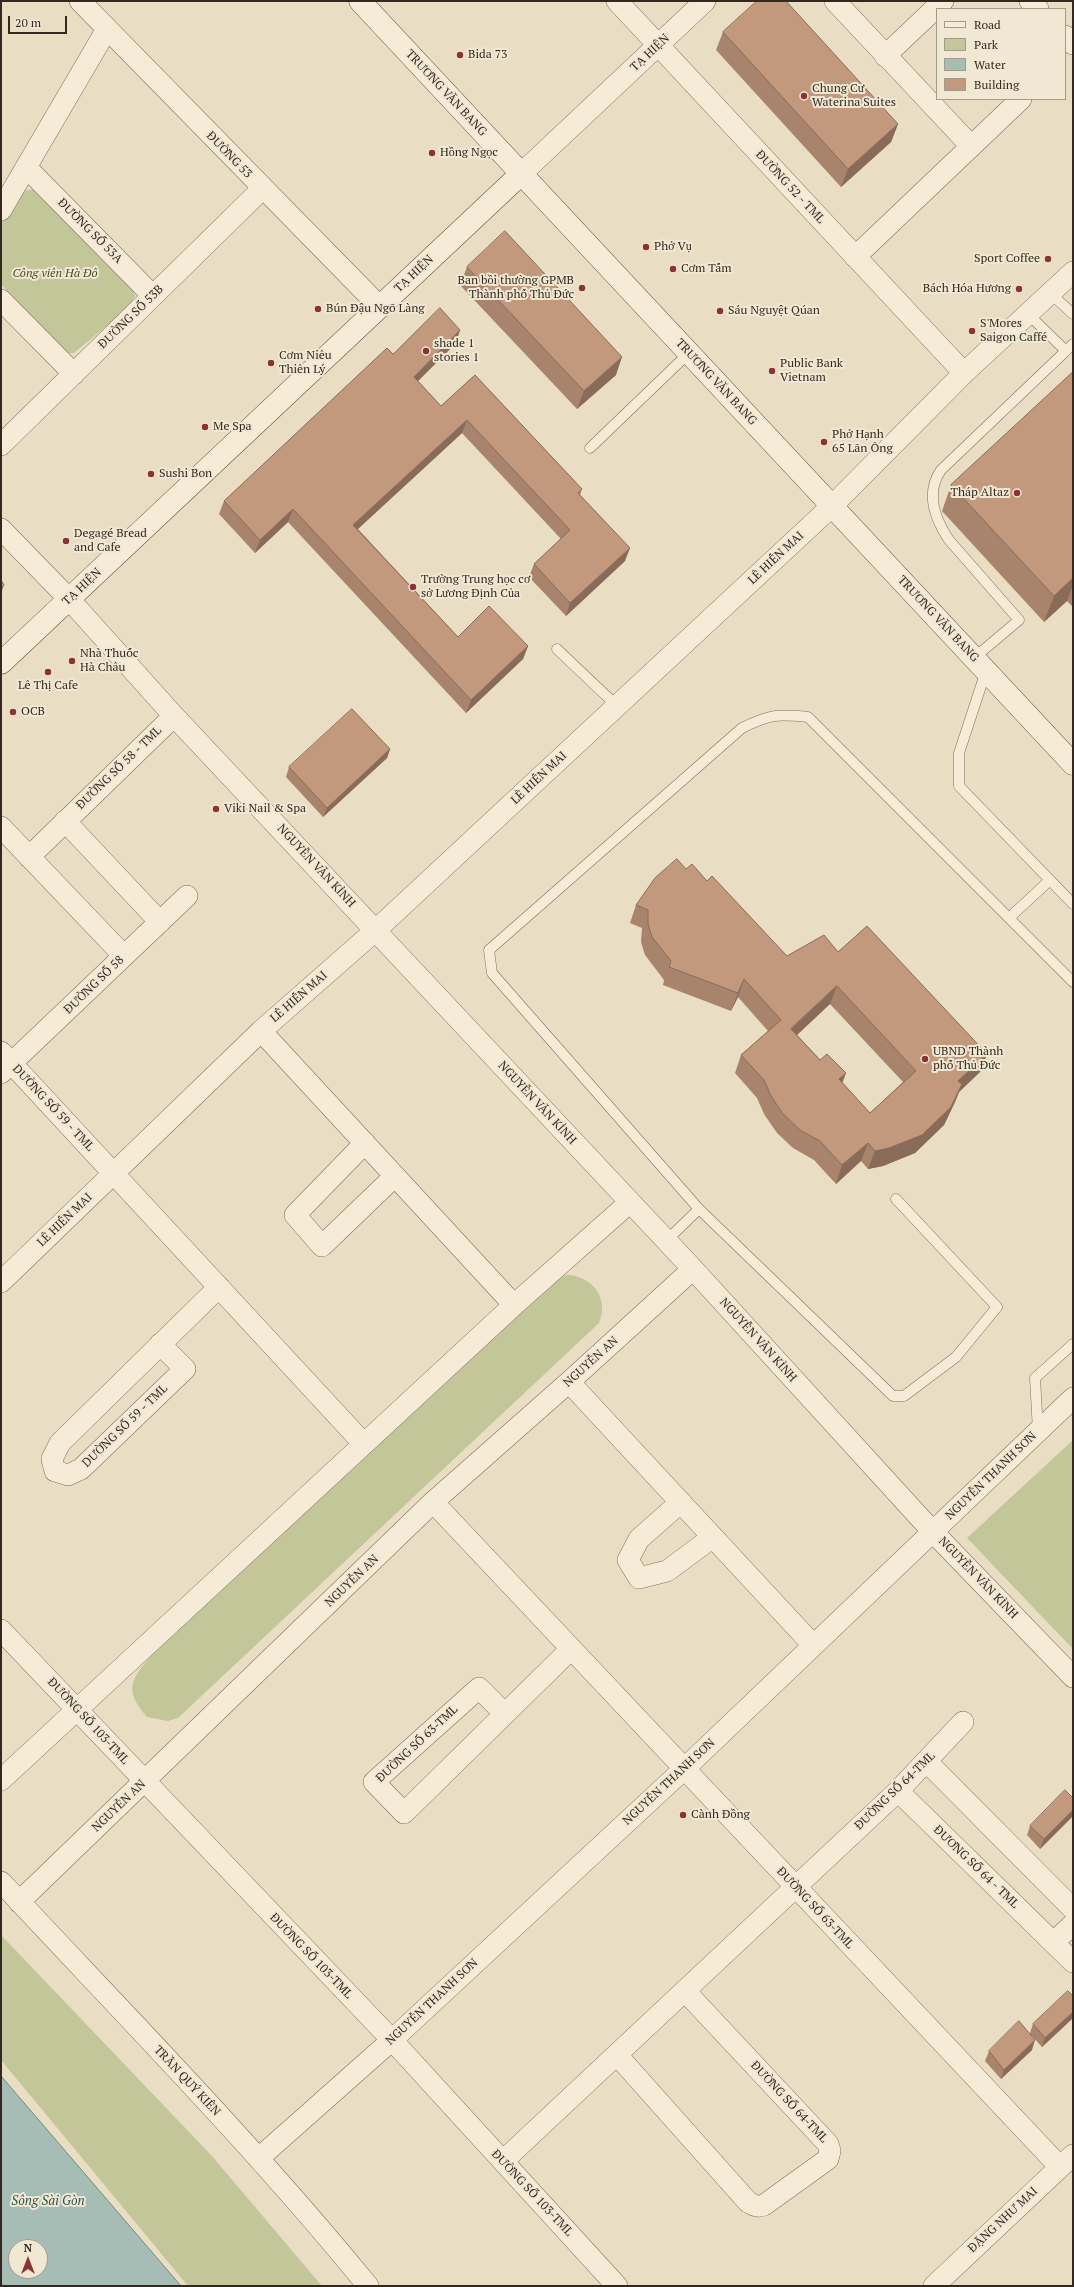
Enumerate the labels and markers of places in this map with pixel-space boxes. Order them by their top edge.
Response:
place label: Bida 73 [468,48,507,62]
marker: Bida 73 [455,50,465,60]
place label: Chung Cư Waterina Suites [812,82,896,110]
marker: Chung Cư Waterina Suites [799,91,809,101]
place label: Hồng Ngọc [440,146,498,160]
marker: Hồng Ngọc [427,148,437,158]
place label: Phở Vụ [654,240,692,254]
marker: Phở Vụ [641,242,651,252]
place label: Sport Coffee [974,252,1040,266]
marker: Sport Coffee [1043,254,1053,264]
place label: Cơm Tấm [681,262,732,276]
marker: Cơm Tấm [668,264,678,274]
place label: Ban bồi thường GPMB Thành phố Thủ Đức [458,274,574,302]
place label: Bách Hóa Hương [923,282,1011,296]
marker: Ban bồi thường GPMB Thành phố Thủ Đức [577,283,587,293]
marker: Bách Hóa Hương [1014,284,1024,294]
place label: Bún Đậu Ngõ Làng [326,302,425,316]
marker: Bún Đậu Ngõ Làng [313,304,323,314]
place label: Sáu Nguyệt Qúan [728,304,820,318]
marker: Sáu Nguyệt Qúan [715,306,725,316]
place label: S'Mores Saigon Caffé [980,317,1047,345]
marker: S'Mores Saigon Caffé [967,326,977,336]
place label: shade 1 stories 1 [434,337,479,365]
marker: shade 1 stories 1 [421,346,431,356]
place label: Cơm Niêu Thiên Lý [279,349,332,377]
place label: Public Bank Vietnam [780,357,843,385]
marker: Cơm Niêu Thiên Lý [266,358,276,368]
marker: Public Bank Vietnam [767,366,777,376]
place label: Me Spa [213,420,252,434]
marker: Me Spa [200,422,210,432]
place label: Phở Hạnh 65 Lãn Ông [832,428,893,456]
marker: Phở Hạnh 65 Lãn Ông [819,437,829,447]
place label: Sushi Bon [159,467,212,481]
marker: Sushi Bon [146,469,156,479]
place label: Tháp Altaz [951,486,1009,500]
marker: Tháp Altaz [1012,488,1022,498]
place label: Degagé Bread and Cafe [74,527,147,555]
marker: Degagé Bread and Cafe [61,536,71,546]
place label: Trường Trung học cơ sở Lương Định Của [421,573,530,601]
marker: Trường Trung học cơ sở Lương Định Của [408,582,418,592]
place label: Nhà Thuốc Hà Châu [80,647,138,675]
marker: Nhà Thuốc Hà Châu [67,656,77,666]
marker: Lê Thị Cafe [43,667,53,677]
place label: Lê Thị Cafe [18,679,78,693]
place label: OCB [21,705,45,719]
marker: OCB [8,707,18,717]
place label: Viki Nail & Spa [224,802,306,816]
marker: Viki Nail & Spa [211,804,221,814]
place label: UBND Thành phố Thủ Đức [933,1045,1003,1073]
marker: UBND Thành phố Thủ Đức [920,1054,930,1064]
place label: Cành Đồng [691,1808,750,1822]
marker: Cành Đồng [678,1810,688,1820]

